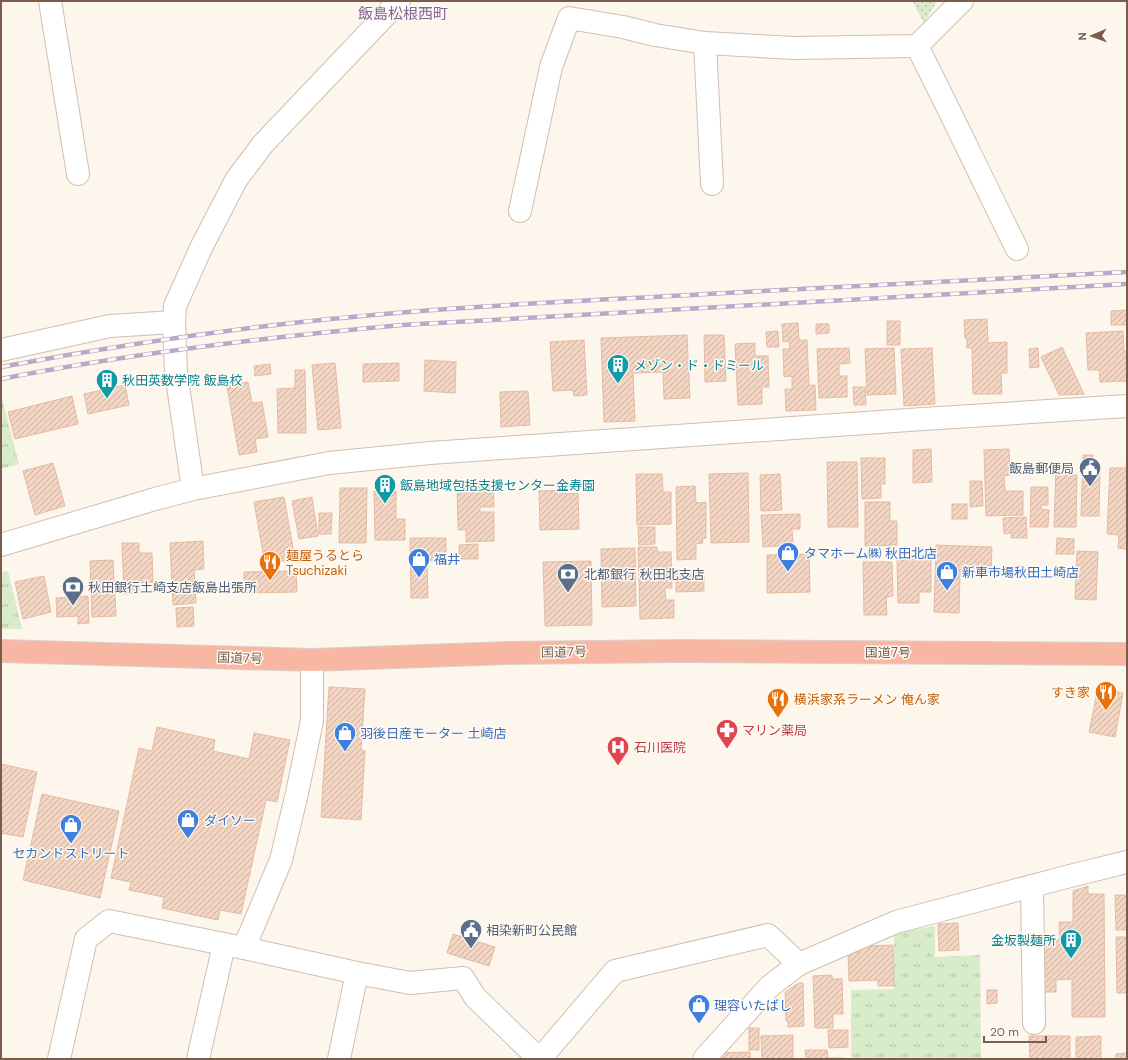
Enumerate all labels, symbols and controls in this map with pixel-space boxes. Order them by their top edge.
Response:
district label: 飯島松根西町 [358,4,448,24]
north arrow [1072,16,1112,56]
text: N [1075,32,1089,41]
building icon: メゾン・ド・ドミール [605,352,631,385]
place label: メゾン・ド・ドミール [634,357,764,374]
building icon: 秋田英数学院 飯島校 [94,367,120,400]
place label: 秋田英数学院 飯島校 [122,372,242,389]
public building icon: 飯島郵便局 [1077,455,1103,488]
place label: 飯島郵便局 [1009,460,1074,477]
building icon: 飯島地域包括支援センター金寿園 [372,472,398,505]
place label: 飯島地域包括支援センター金寿園 [400,477,595,494]
shop icon: タマホーム㈱ 秋田北店 [775,540,801,573]
place label: タマホーム㈱ 秋田北店 [804,545,937,562]
shop icon: 福井 [406,546,432,579]
place label: 麺屋うるとら Tsuchizaki [286,547,364,579]
restaurant icon: 麺屋うるとら Tsuchizaki [257,549,283,582]
place label: 福井 [434,551,460,568]
shop icon: 新車市場秋田土崎店 [934,559,960,592]
bank icon: 北都銀行 秋田北支店 [555,561,581,594]
place label: 新車市場秋田土崎店 [962,564,1079,581]
place label: 北都銀行 秋田北支店 [584,566,704,583]
bank icon: 秋田銀行土崎支店飯島出張所 [60,574,86,607]
place label: 秋田銀行土崎支店飯島出張所 [88,579,257,596]
street label: 国道7号 [541,643,587,661]
street label: 国道7号 [865,644,911,661]
street label: 国道7号 [217,649,263,667]
restaurant icon: すき家 [1093,679,1119,712]
place label: すき家 [1051,684,1090,701]
restaurant icon: 横浜家系ラーメン 俺ん家 [765,686,791,719]
place label: 横浜家系ラーメン 俺ん家 [794,691,940,708]
pharmacy icon: マリン薬局 [714,717,740,750]
shop icon: 羽後日産モーター 土崎店 [332,720,358,753]
place label: マリン薬局 [742,722,807,739]
place label: 羽後日産モーター 土崎店 [360,725,506,742]
hospital icon: 石川医院 [605,734,631,767]
place label: 石川医院 [634,739,686,756]
shop icon: ダイソー [175,807,201,840]
shop icon: セカンドストリート [58,812,84,845]
place label: ダイソー [204,812,256,829]
place label: セカンドストリート [12,845,130,862]
public building icon: 相染新町公民館 [458,917,484,950]
place label: 相染新町公民館 [486,922,577,939]
building icon: 金坂製麺所 [1058,927,1084,960]
place label: 金坂製麺所 [991,932,1056,949]
shop icon: 理容いたばし [686,992,712,1025]
place label: 理容いたばし [714,997,792,1014]
scale bar [984,1018,1046,1044]
text: 20 m [990,1024,1019,1040]

